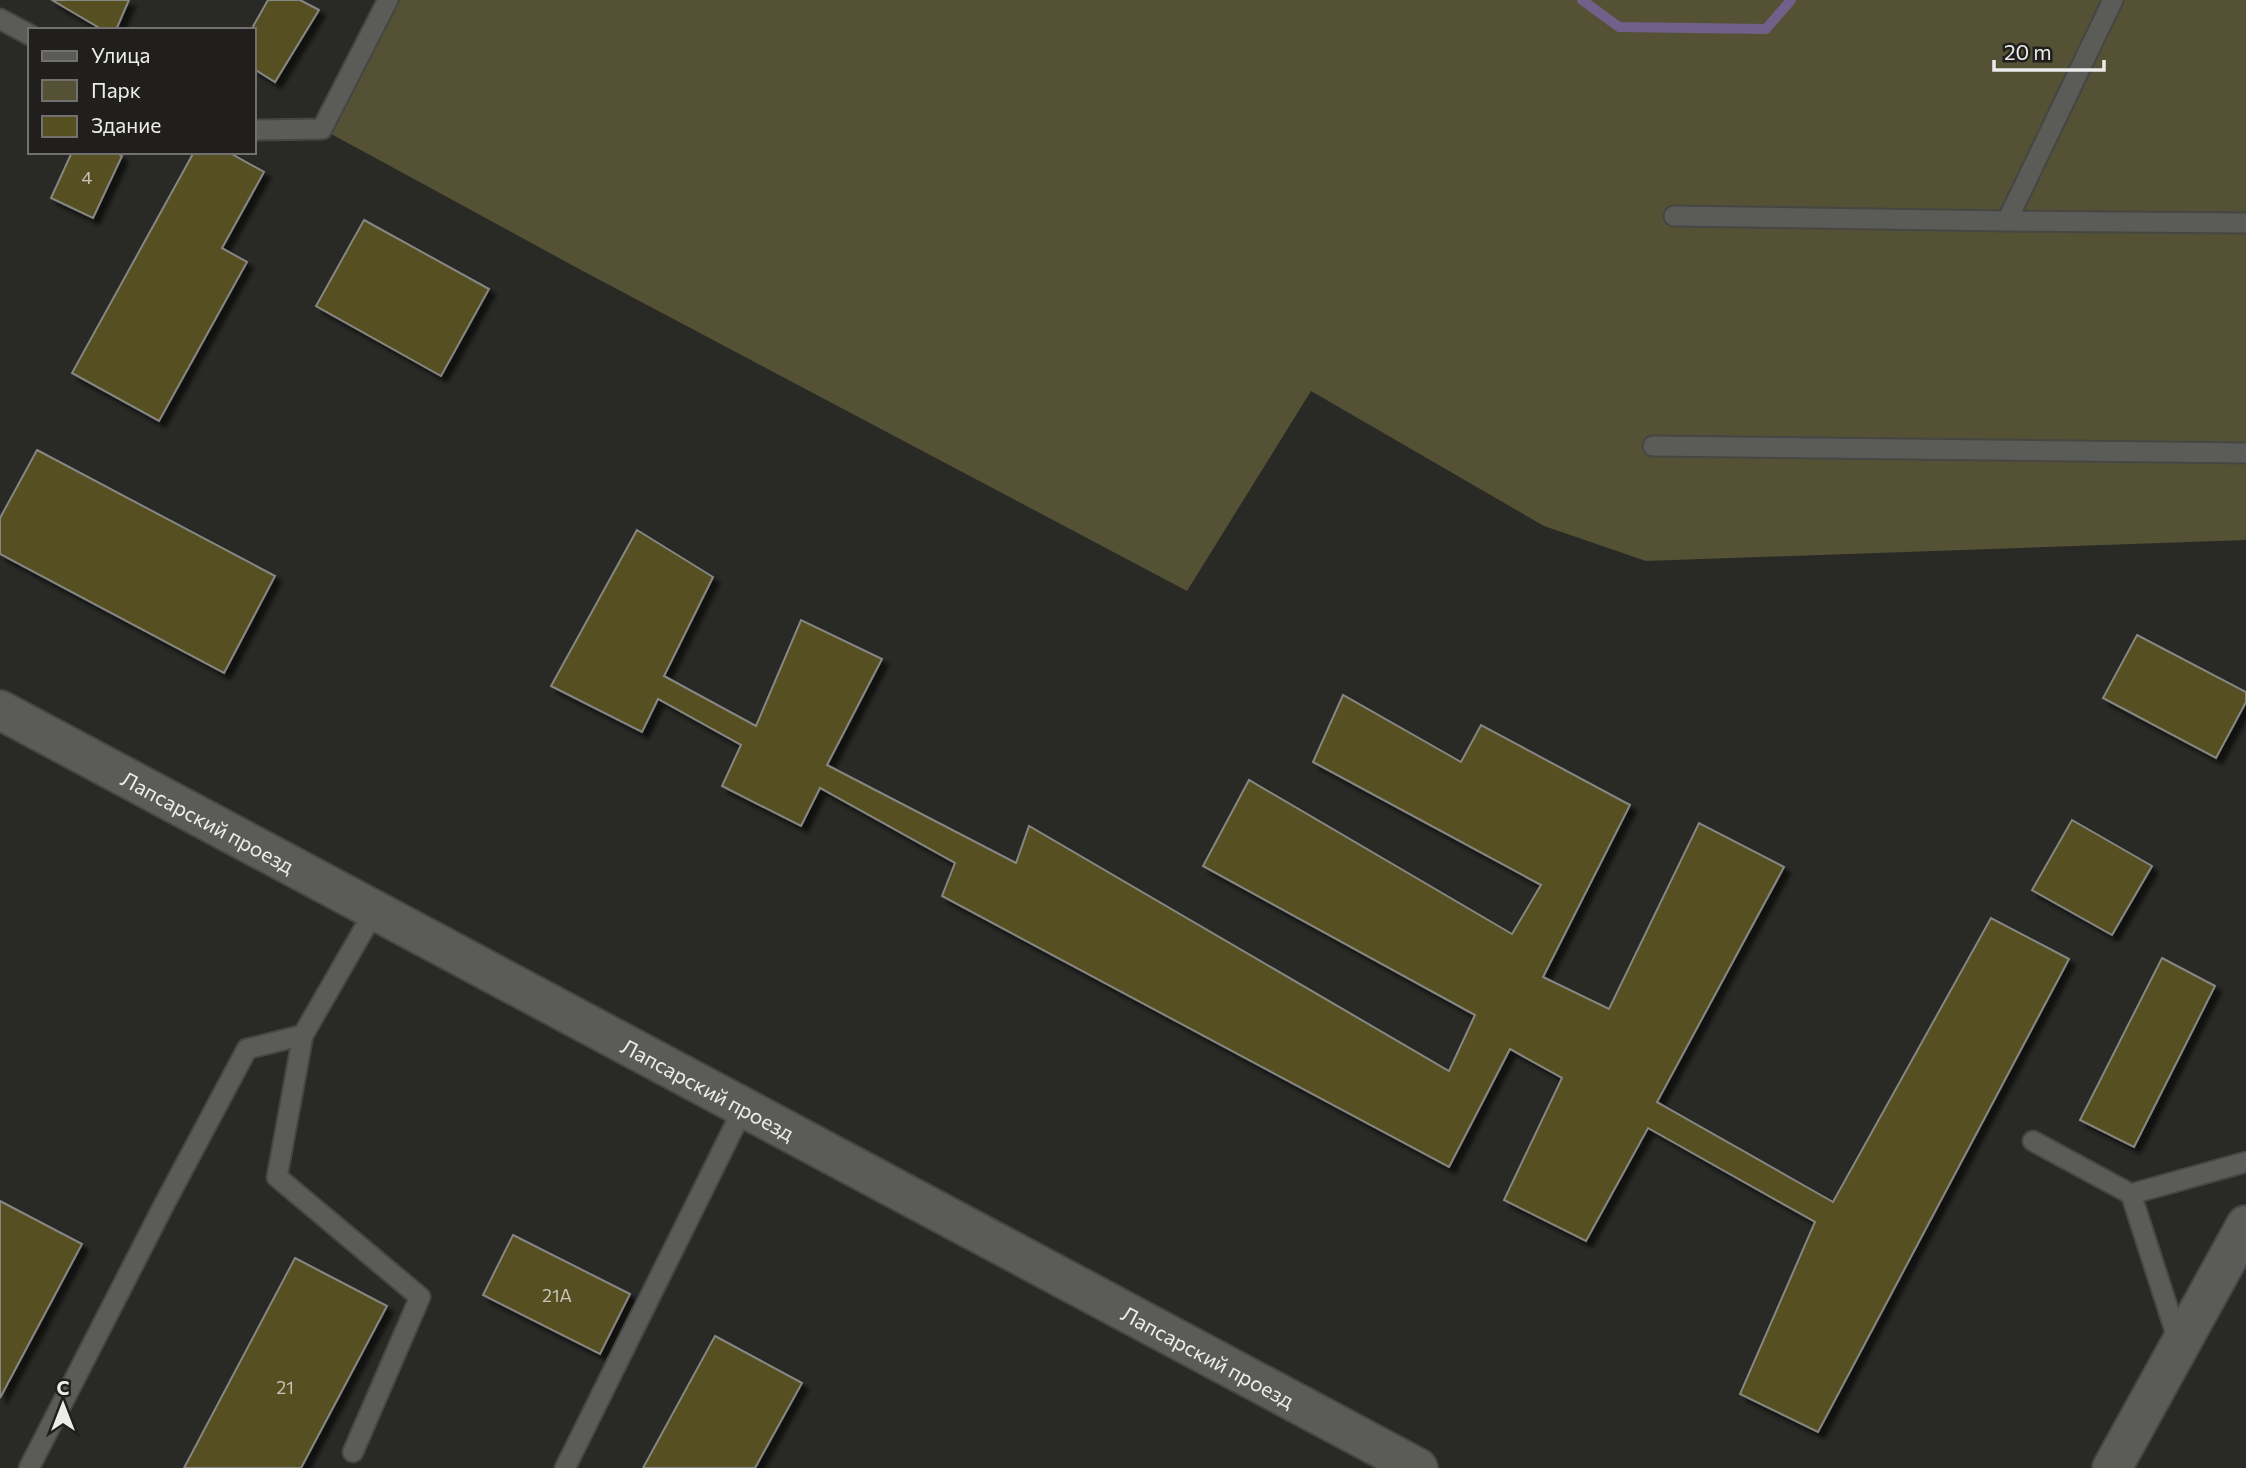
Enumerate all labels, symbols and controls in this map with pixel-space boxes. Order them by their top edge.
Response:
legend [28,28,256,154]
scale bar [1994,28,2104,72]
text: 20 m [2004,39,2052,64]
text: Улица [91,42,150,67]
text: Парк [91,77,141,102]
text: Здание [91,112,161,137]
house number: 4 [82,166,93,188]
street label: Лапсарский проезд [117,765,299,878]
street label: Лапсарский проезд [617,1032,799,1145]
house number: 21А [542,1284,572,1306]
street label: Лапсарский проезд [1118,1299,1299,1412]
north arrow [28,1370,98,1440]
text: С [57,1376,70,1399]
house number: 21 [276,1376,294,1398]

